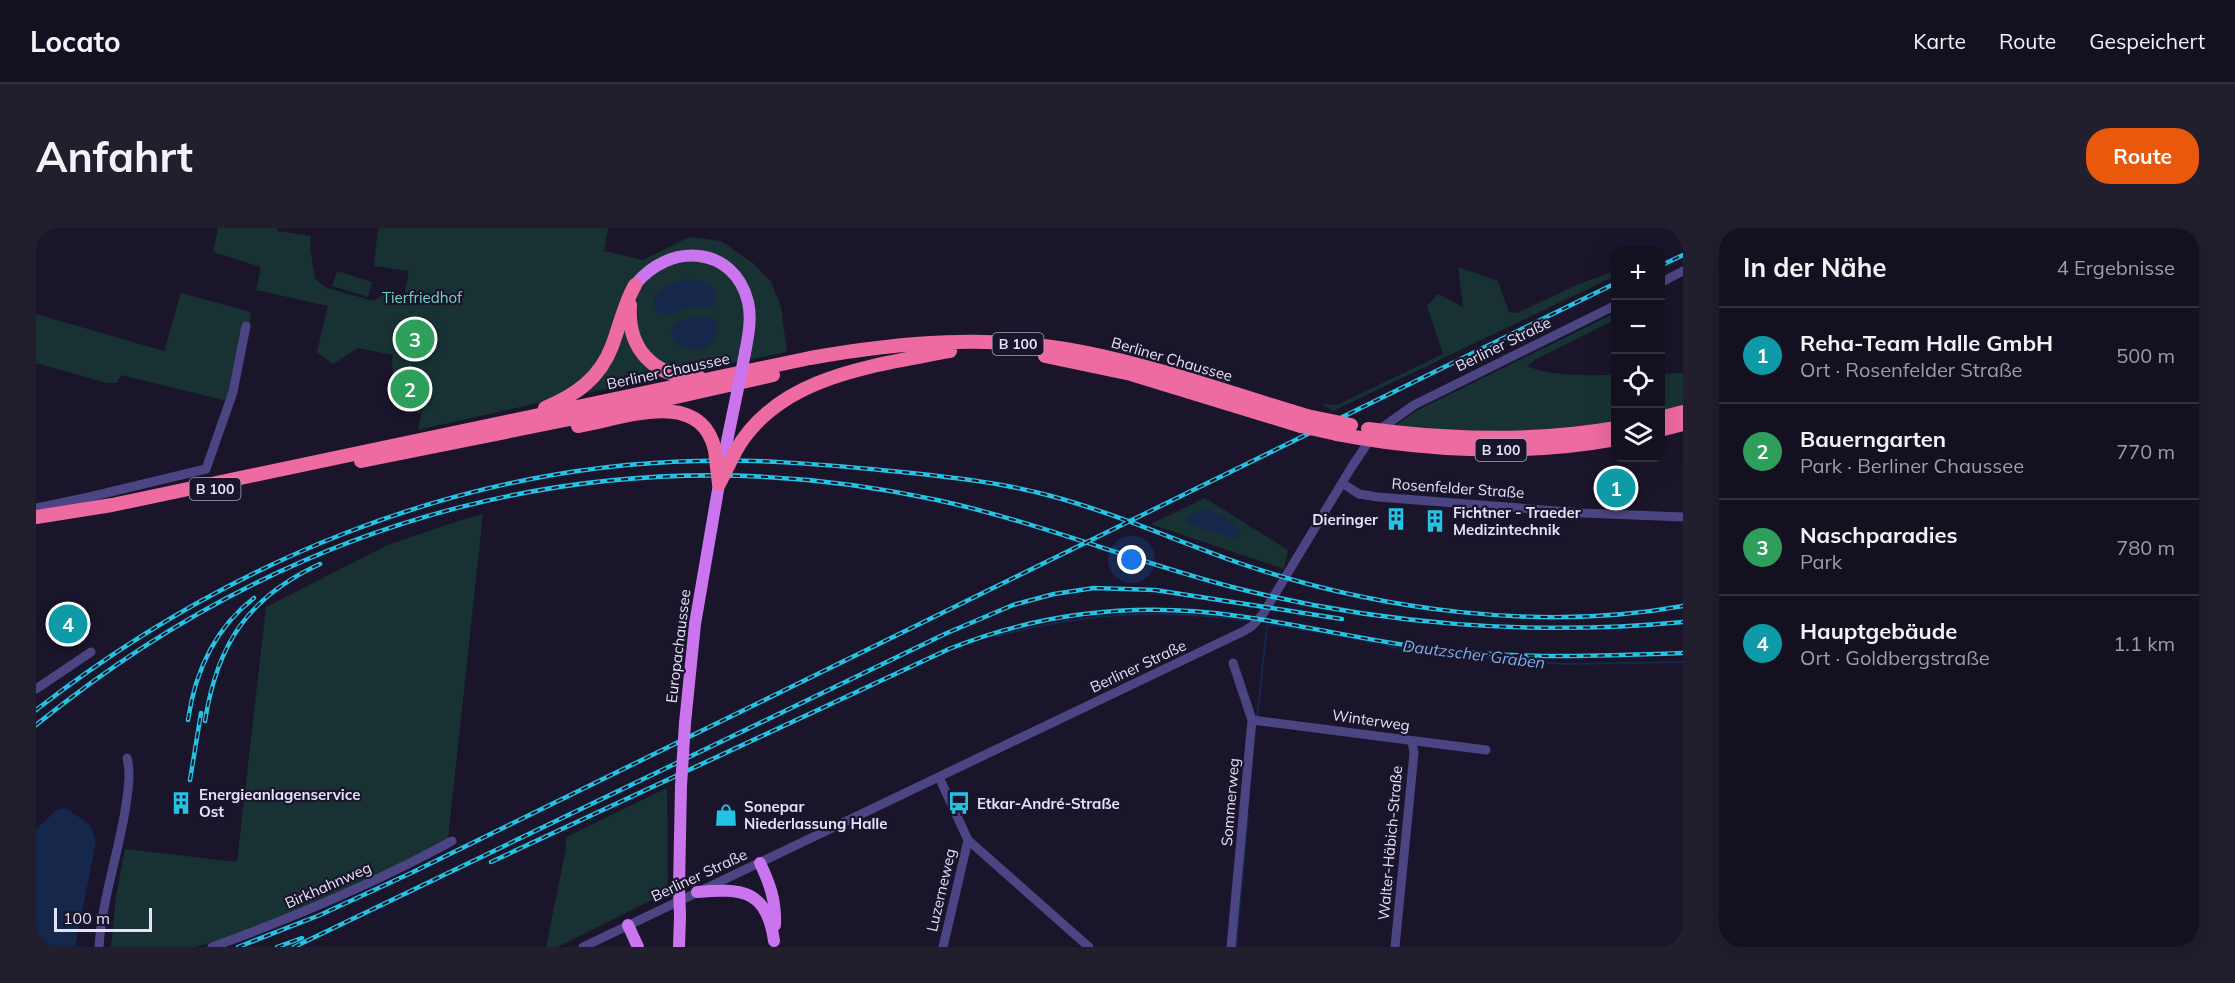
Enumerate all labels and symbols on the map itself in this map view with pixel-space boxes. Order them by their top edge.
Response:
park label: Tierfriedhof [382,288,463,307]
street label: Berliner Straße [1452,313,1554,375]
pin: 3 [396,316,434,362]
road number: B 100 [992,333,1044,355]
street label: Berliner Chaussee [1109,333,1235,385]
street label: Berliner Chaussee [605,349,731,393]
pin: 2 [390,366,430,412]
road number: B 100 [1476,439,1526,461]
pin: 1 [1596,466,1636,510]
street label: Rosenfelder Straße [1391,474,1525,502]
road number: B 100 [190,478,240,500]
place label: Fichtner - Traeder Medizintechnik [1453,503,1581,539]
building icon: Dieringer [1383,506,1409,532]
building icon: Fichtner - Traeder Medizintechnik [1422,508,1448,534]
place label: Dieringer [1312,510,1378,529]
your location [1117,545,1146,574]
street label: Europachaussee [662,588,694,704]
pin: 4 [48,602,87,646]
street label: Berliner Straße [1087,635,1189,697]
water label: Dautzscher Graben [1402,635,1546,673]
street label: Winterweg [1331,705,1411,735]
street label: Sommerweg [1217,757,1243,847]
street label: Walter-Häbich-Straße [1374,765,1406,921]
place label: Energieanlagenservice Ost [199,785,360,821]
building icon: Energieanlagenservice Ost [168,790,194,816]
bus stop icon: Etkar-André-Straße [946,790,972,816]
place label: Etkar-André-Straße [977,794,1120,813]
place label: Sonepar Niederlassung Halle [744,797,888,833]
shop icon: Sonepar Niederlassung Halle [713,802,739,828]
street label: Berliner Straße [648,844,750,906]
street label: Luzerneweg [922,846,960,934]
street label: Birkhahnweg [282,858,374,912]
scale bar [54,905,152,932]

